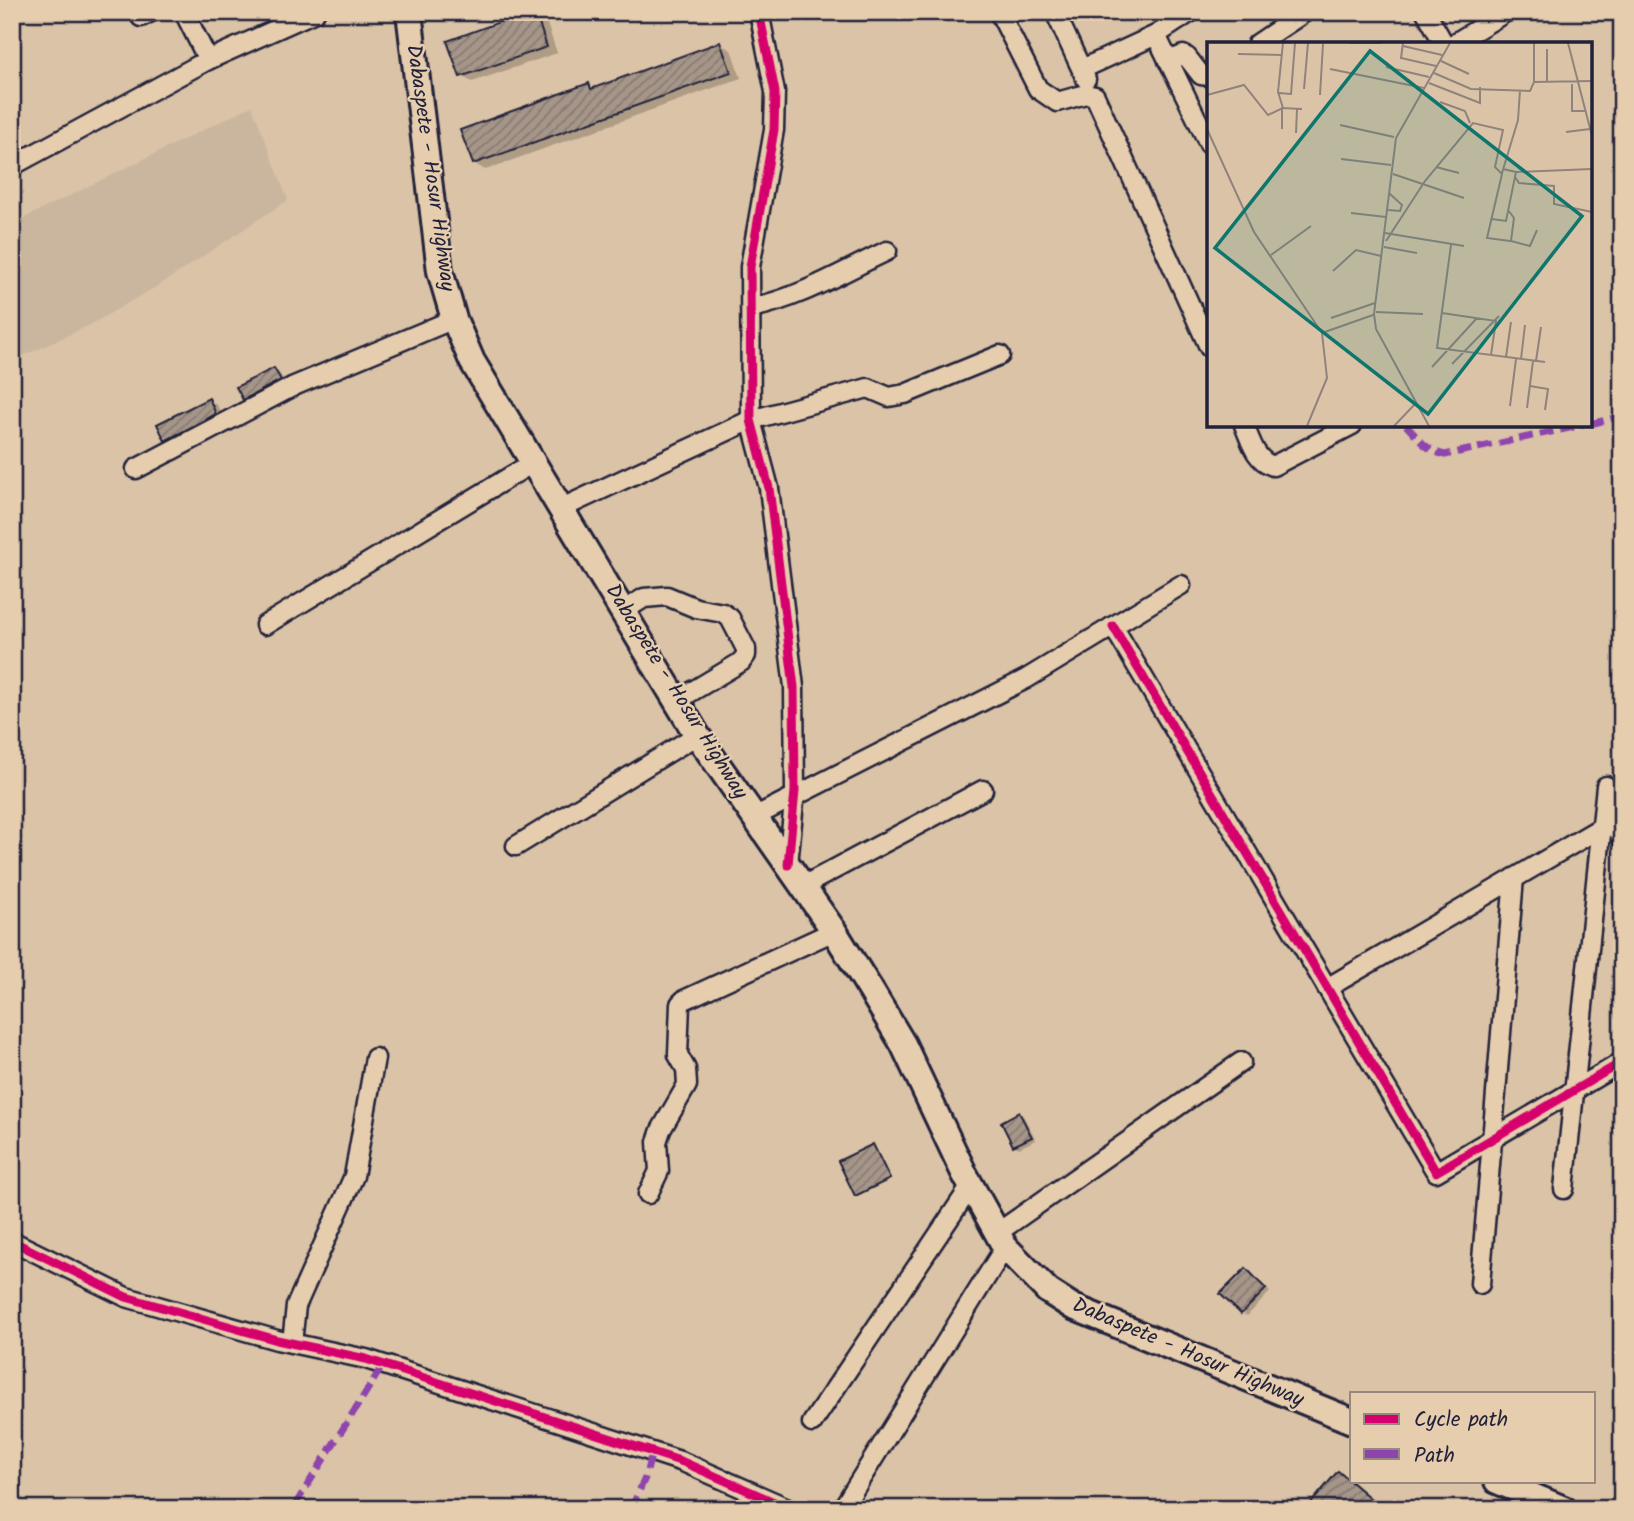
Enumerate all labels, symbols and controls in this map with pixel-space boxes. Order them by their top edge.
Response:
street label: Dabaspete - Hosur Highway [396,42,464,294]
inset map [1207,42,1592,427]
street label: Dabaspete - Hosur Highway [596,578,756,806]
street label: Dabaspete - Hosur Highway [1067,1289,1309,1417]
legend [1350,1392,1596,1482]
text: Cycle path [1414,1404,1508,1437]
text: Path [1414,1440,1455,1473]

